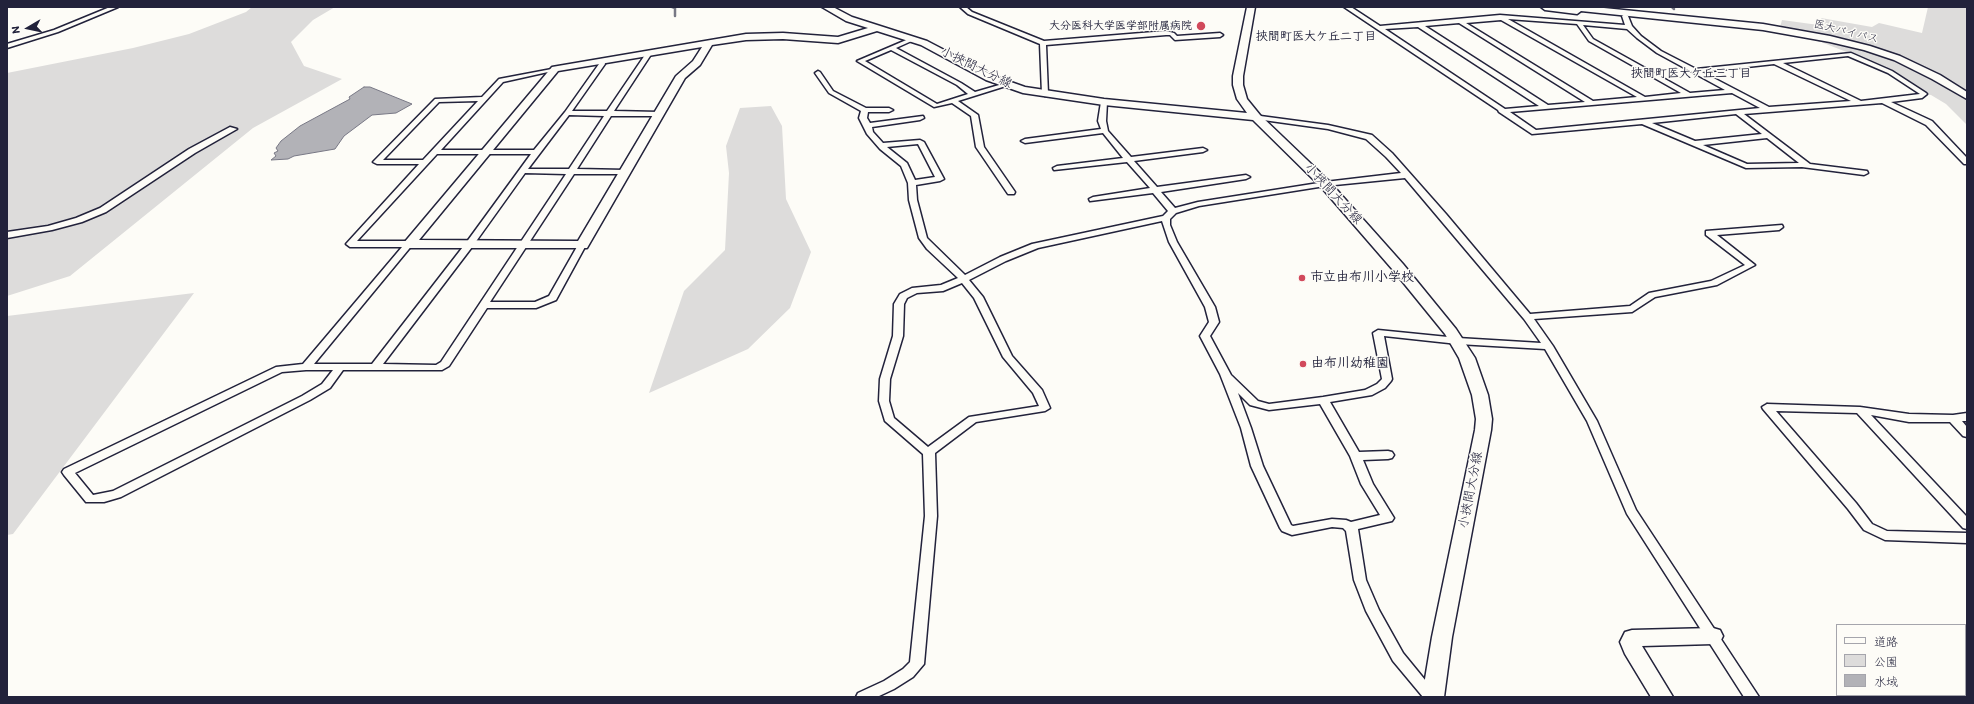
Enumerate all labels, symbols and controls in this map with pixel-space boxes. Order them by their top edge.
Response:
north arrow [8,8,48,48]
street label: 医大バイパス [1812,18,1880,46]
place label: 大分医科大学医学部附属病院 [1049,19,1192,33]
marker: 大分医科大学医学部附属病院 [1195,20,1207,32]
text: N [9,25,23,35]
district label: 挾間町医大ケ丘二丁目 [1256,30,1376,44]
street label: 小挾間大分線 [938,44,1014,92]
district label: 挾間町医大ケ丘三丁目 [1631,67,1751,81]
street label: 小挾間大分線 [1301,160,1365,228]
place label: 市立由布川小学校 [1310,270,1414,286]
marker: 市立由布川小学校 [1297,273,1307,283]
place label: 由布川幼稚園 [1311,356,1389,372]
marker: 由布川幼稚園 [1298,359,1308,369]
street label: 小挾間大分線 [1456,450,1486,530]
legend [1836,624,1966,696]
text: 道路 [1874,635,1898,649]
text: 公園 [1874,655,1898,669]
text: 水域 [1874,675,1898,689]

